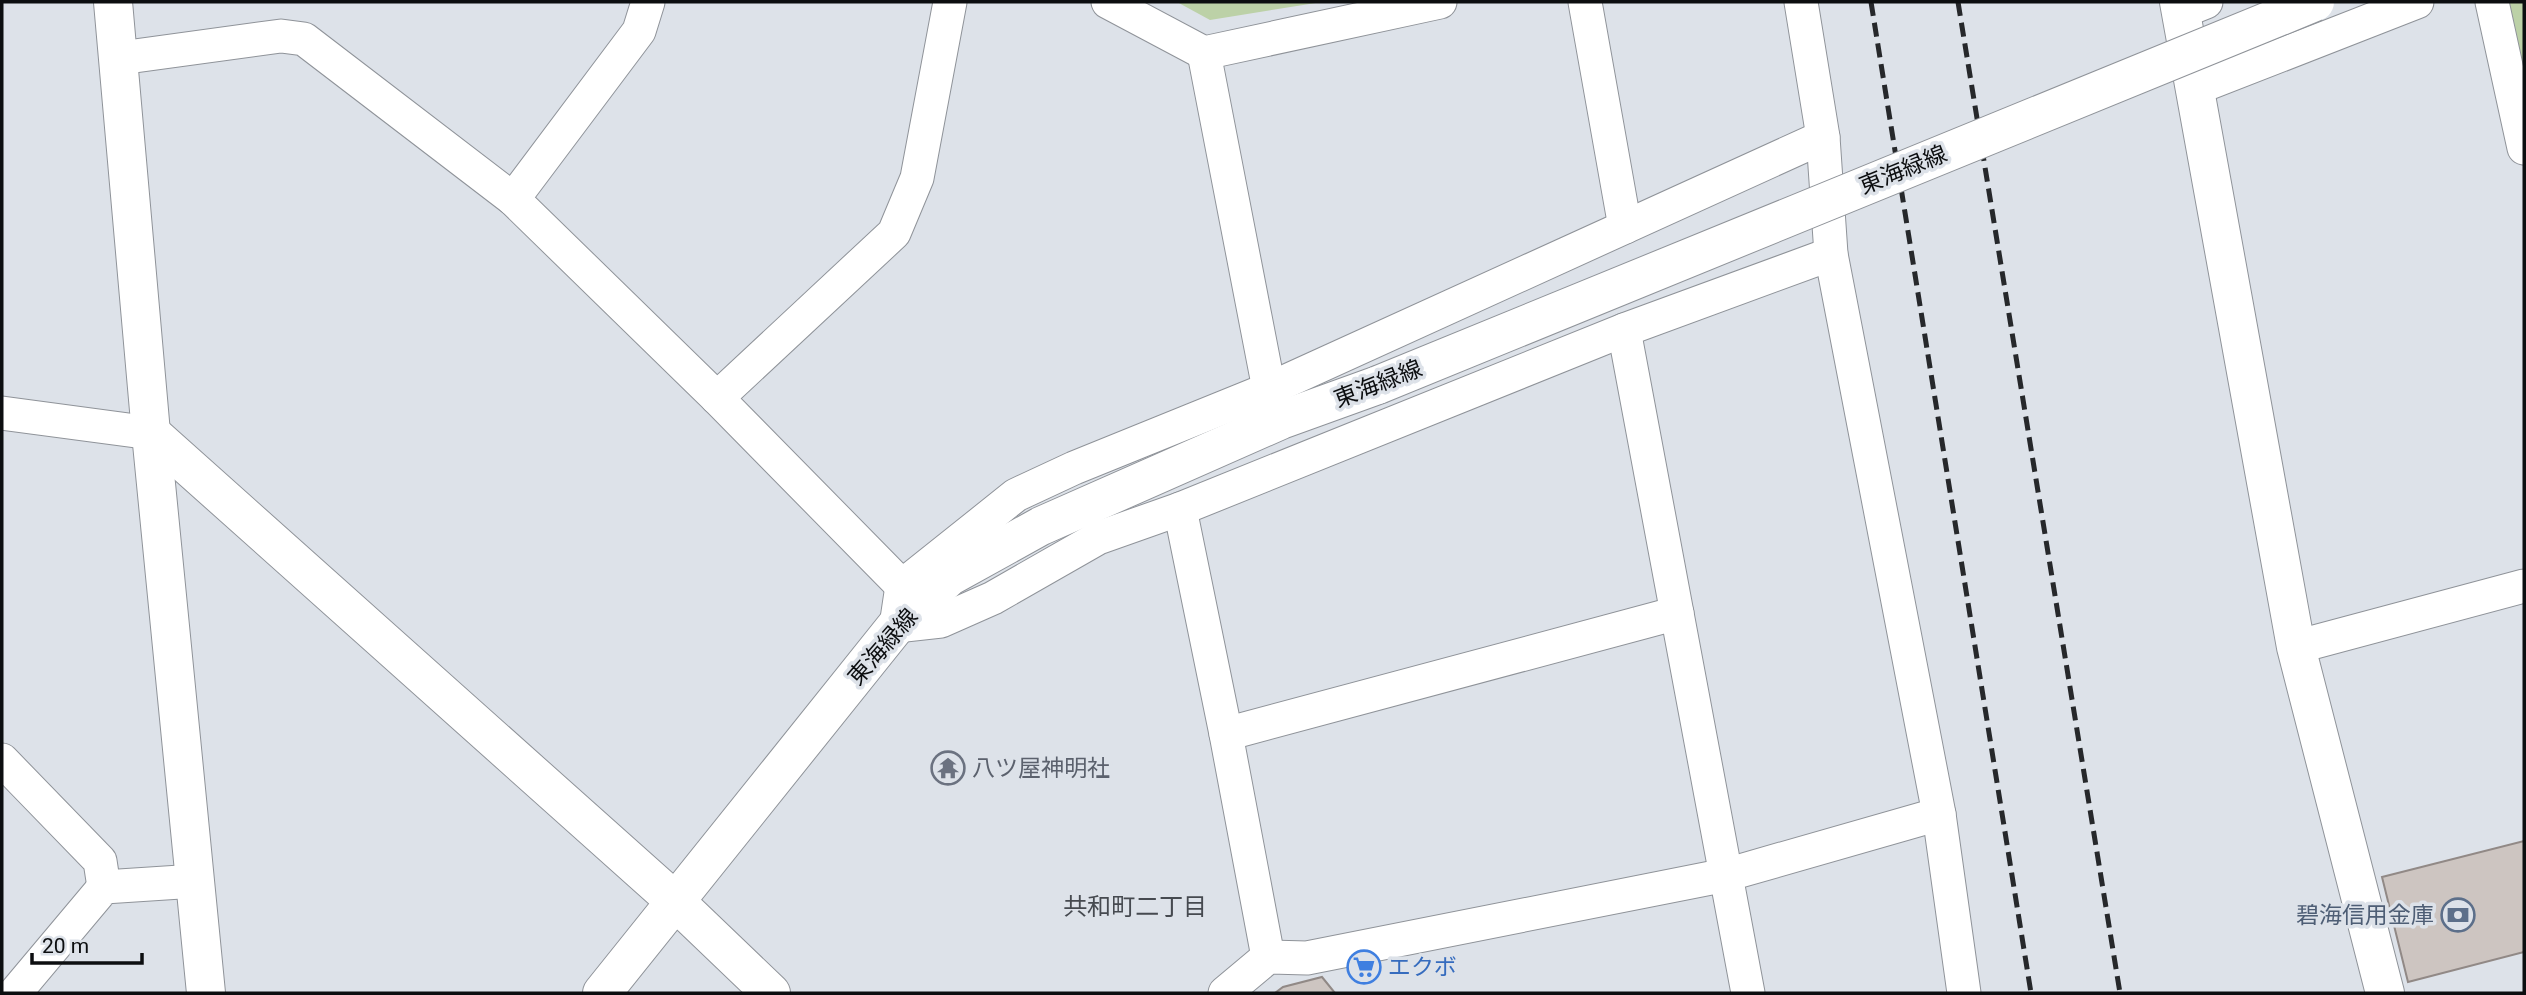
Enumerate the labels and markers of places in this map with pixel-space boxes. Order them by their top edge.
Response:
temple icon: 八ツ屋神明社 [929,749,967,787]
place label: 八ツ屋神明社 [972,755,1110,782]
bank icon: 碧海信用金庫 [2439,896,2477,934]
place label: 碧海信用金庫 [2296,902,2434,929]
supermarket icon: エクボ [1345,948,1383,986]
place label: エクボ [1388,954,1457,981]

